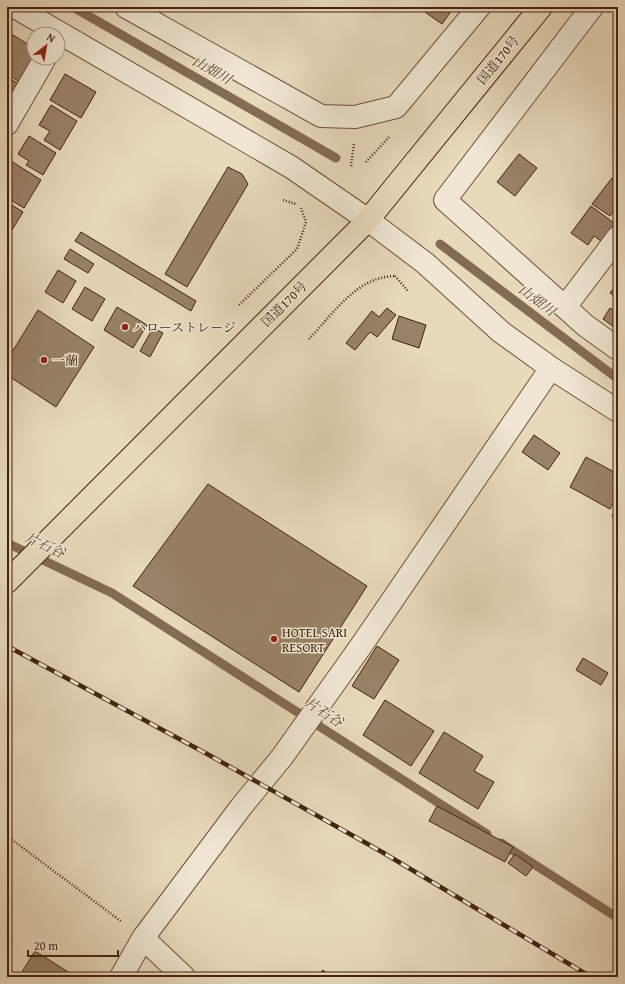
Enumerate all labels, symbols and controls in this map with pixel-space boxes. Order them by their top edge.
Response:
north arrow [26,26,66,66]
text: N [44,29,59,47]
street label: 国道170号 [472,32,524,88]
water label: 山畑川 [189,51,237,90]
street label: 国道170号 [257,277,311,331]
water label: 山畑川 [514,279,561,322]
place label: ハローストレージ [133,318,236,337]
marker: ハローストレージ [120,322,130,332]
place label: 一蘭 [52,351,78,370]
marker: 一蘭 [39,355,49,365]
water label: 片石谷 [22,527,69,563]
place label: HOTEL SARI RESORT [282,623,347,657]
marker: HOTEL SARI RESORT [269,634,279,644]
water label: 片石谷 [301,692,348,732]
scale bar [28,932,118,958]
text: 20 m [34,937,58,954]

